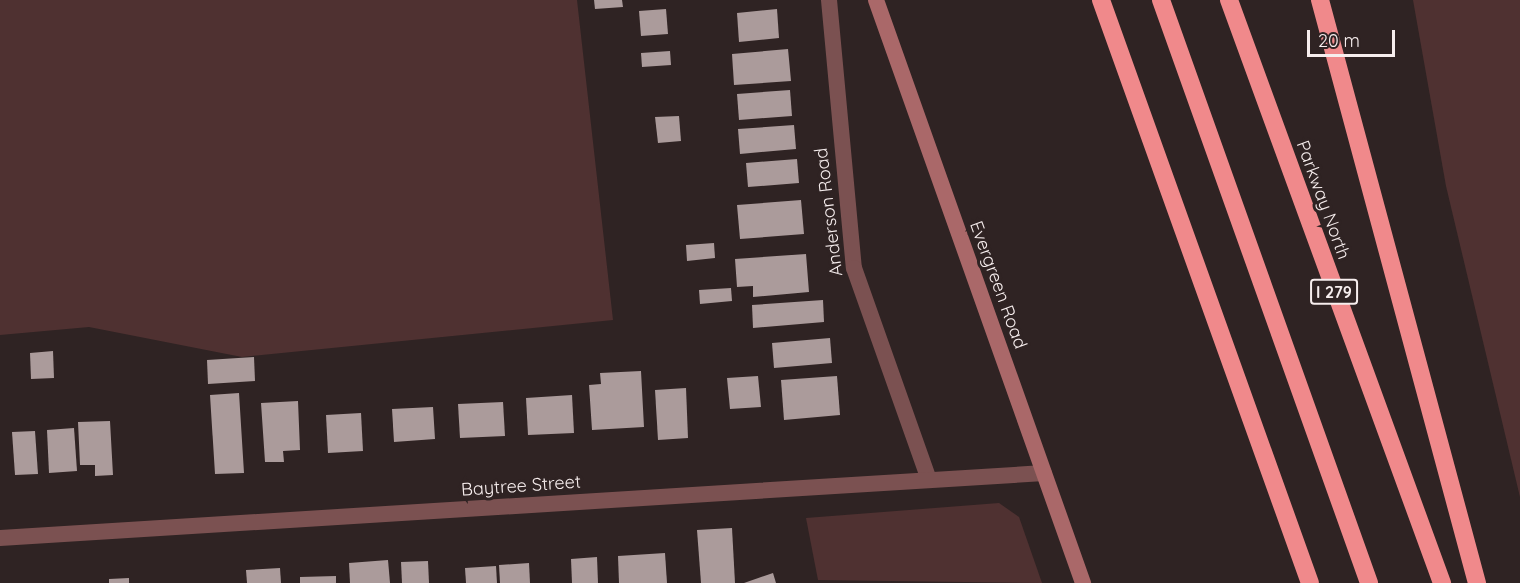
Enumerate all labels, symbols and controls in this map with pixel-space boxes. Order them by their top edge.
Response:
scale bar [1310,18,1398,56]
text: 20 m [1318,29,1360,52]
street label: Parkway North [1291,138,1355,262]
street label: Anderson Road [810,146,848,278]
street label: Evergreen Road [965,218,1031,352]
road number: I 279 [1310,279,1358,305]
street label: Baytree Street [460,471,582,501]

